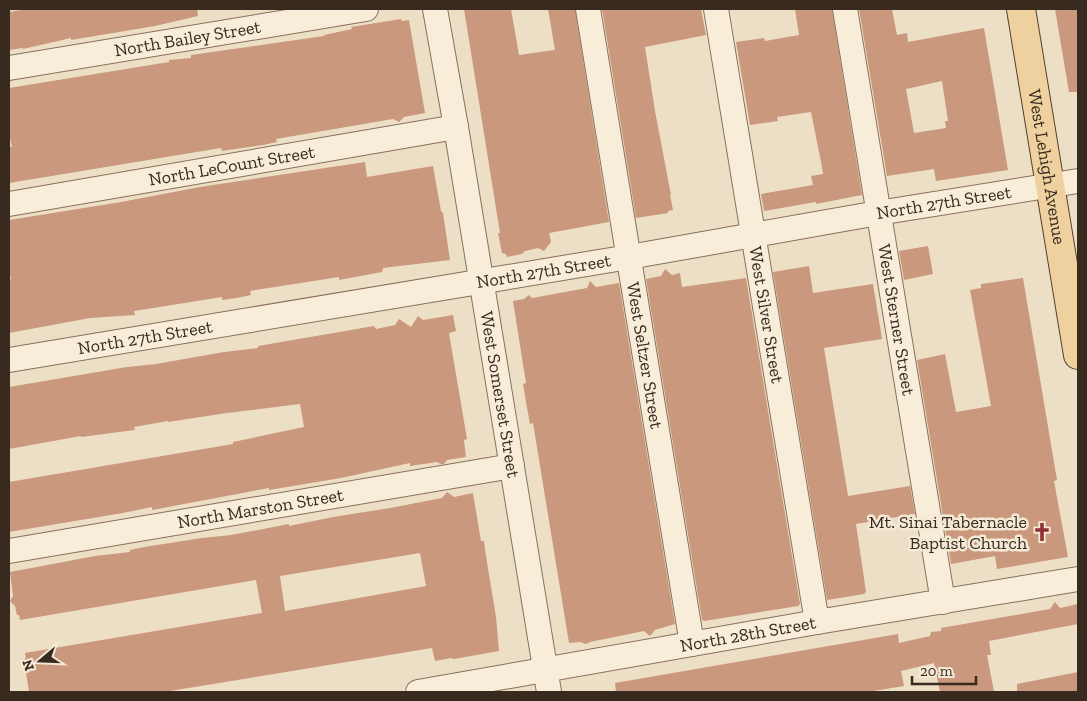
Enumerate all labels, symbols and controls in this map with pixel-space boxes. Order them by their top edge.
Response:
street label: North Bailey Street [113,15,263,61]
street label: West Lehigh Avenue [1023,88,1071,246]
street label: North LeCount Street [147,140,317,191]
street label: North 27th Street [875,181,1013,224]
street label: West Sterner Street [873,242,920,397]
street label: West Silver Street [744,245,789,385]
street label: North 27th Street [475,249,613,293]
street label: West Seltzer Street [622,280,668,431]
street label: West Somerset Street [476,310,525,480]
street label: North 27th Street [76,315,214,359]
street label: North Marston Street [176,484,345,533]
place label: Mt. Sinai Tabernacle Baptist Church [869,511,1027,554]
church icon: Mt. Sinai Tabernacle Baptist Church [1031,521,1053,543]
street label: North 28th Street [678,611,818,657]
north arrow [15,636,65,686]
scale bar [912,654,976,686]
text: N [18,657,38,673]
text: 20 m [920,662,953,680]

